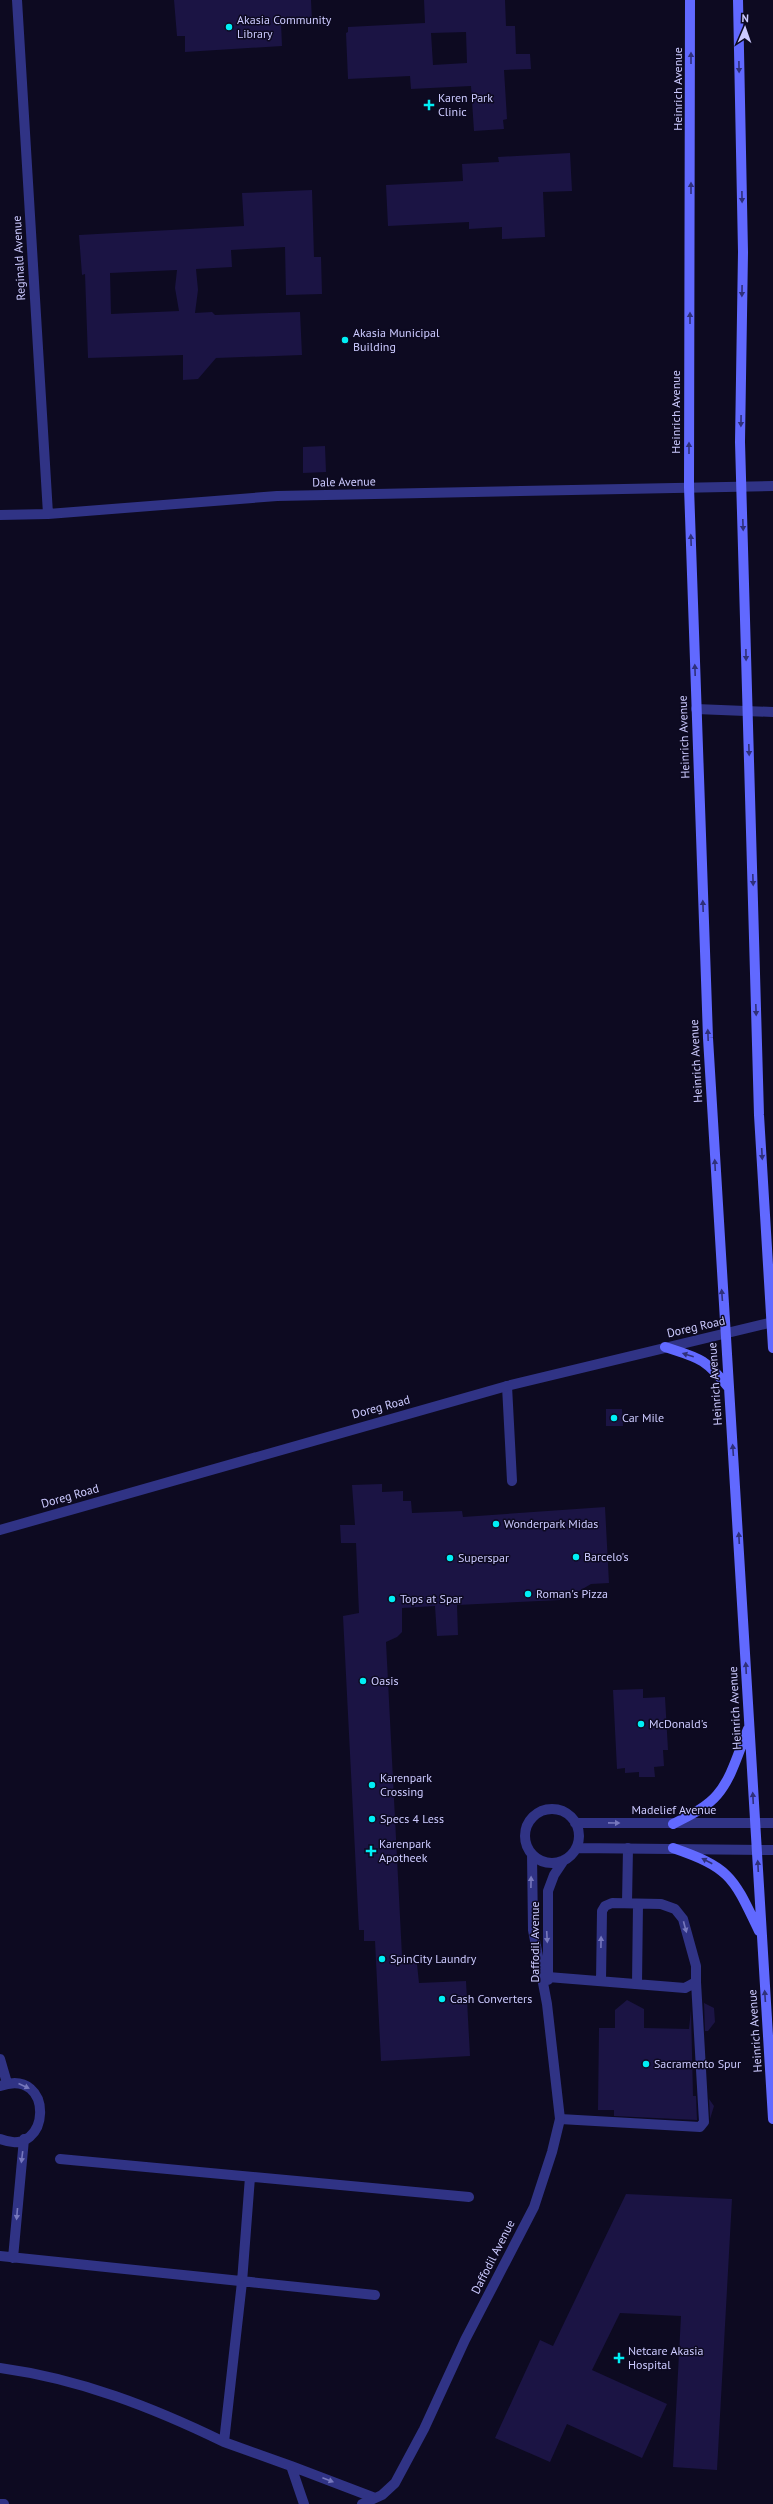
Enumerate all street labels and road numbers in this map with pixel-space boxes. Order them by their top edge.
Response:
street label: Heinrich Avenue [670,47,685,131]
street label: Reginald Avenue [9,215,28,301]
street label: Heinrich Avenue [668,370,683,454]
street label: Dale Avenue [312,473,376,490]
street label: Heinrich Avenue [675,695,692,779]
street label: Heinrich Avenue [686,1019,705,1103]
street label: Doreg Road [665,1313,727,1341]
street label: Heinrich Avenue [704,1342,725,1426]
street label: Doreg Road [350,1392,411,1421]
street label: Doreg Road [39,1480,100,1511]
street label: Heinrich Avenue [725,1666,744,1750]
street label: Madelief Avenue [632,1802,716,1817]
street label: Daffodil Avenue [527,1901,542,1983]
street label: Heinrich Avenue [744,1989,765,2073]
street label: Daffodil Avenue [467,2217,518,2296]

